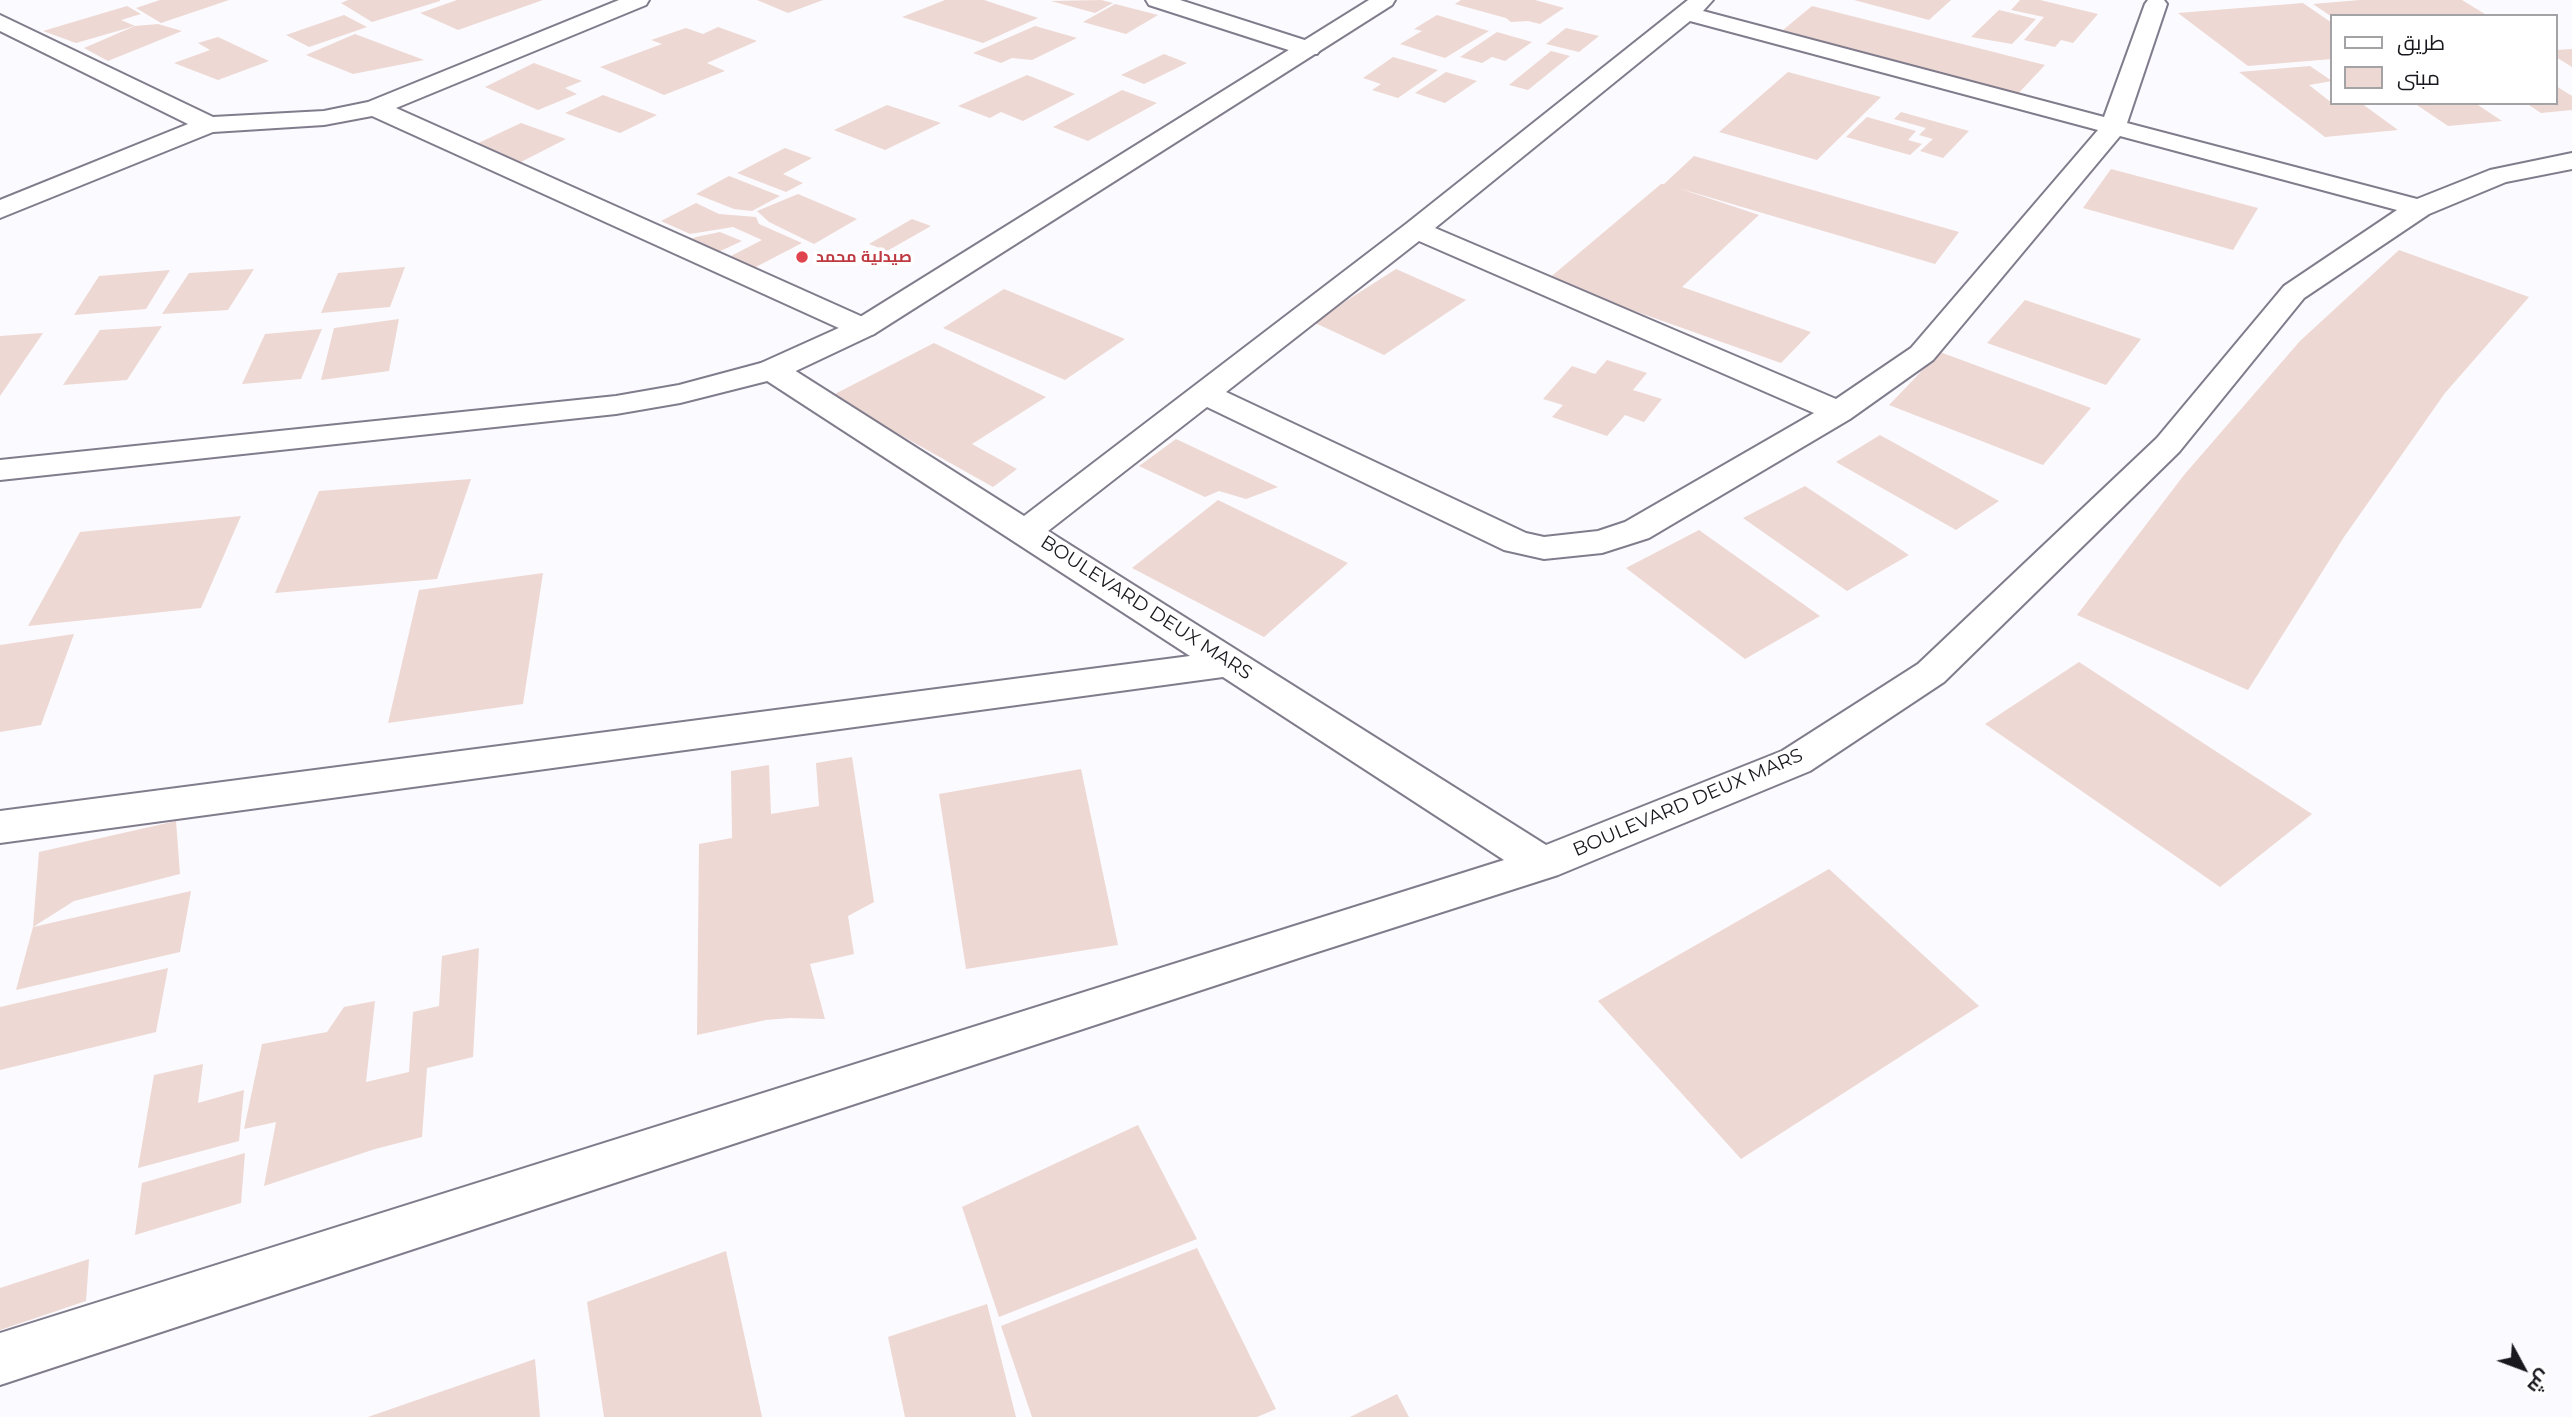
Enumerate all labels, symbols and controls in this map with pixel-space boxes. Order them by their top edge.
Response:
legend [2330,14,2558,105]
text: طريق [2397,30,2445,55]
text: مبنى [2397,65,2440,90]
place label: صيدلية محمد [816,247,912,267]
marker: صيدلية محمد [794,249,810,265]
street label: BOULEVARD DEUX MARS [1036,531,1256,685]
street label: BOULEVARD DEUX MARS [1570,744,1806,862]
north arrow [2488,1333,2558,1403]
text: ش [2523,1365,2556,1399]

